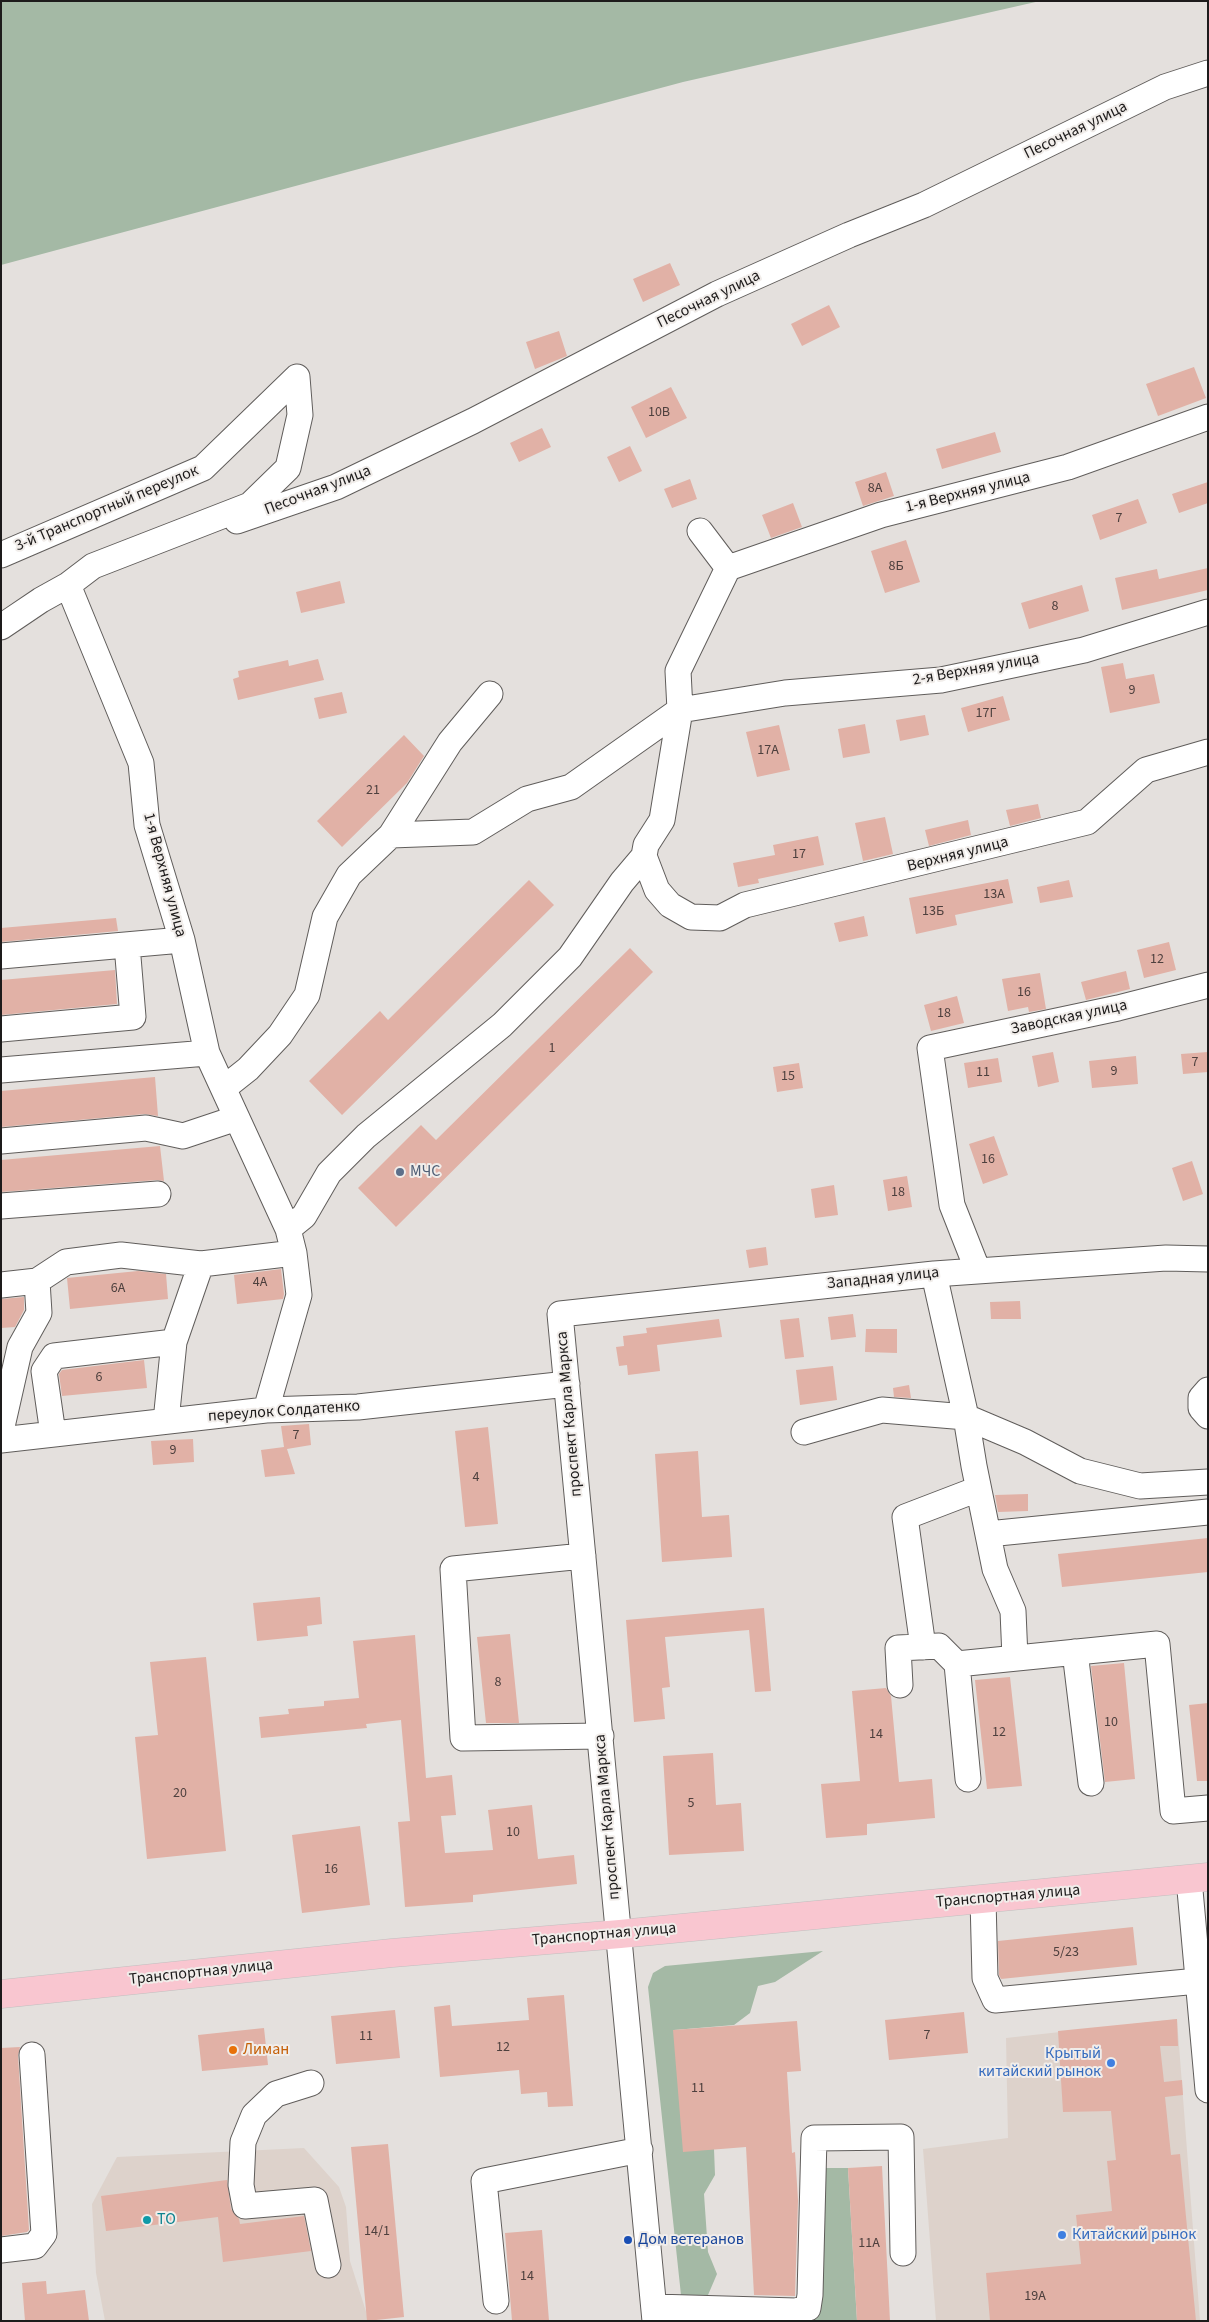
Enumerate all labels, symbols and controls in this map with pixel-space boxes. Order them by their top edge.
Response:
street label: Песочная улица [1021,98,1131,164]
street label: Песочная улица [654,267,764,333]
house number: 10В [648,405,670,421]
street label: 3-й Транспортный переулок [12,462,202,556]
street label: Песочная улица [262,462,374,520]
street label: 1-я Верхняя улица [904,468,1032,518]
house number: 8А [868,481,882,497]
house number: 7 [1116,511,1122,527]
house number: 8Б [888,559,904,575]
house number: 8 [1052,599,1058,615]
street label: 2-я Верхняя улица [911,649,1041,691]
house number: 9 [1129,683,1135,699]
house number: 17Г [976,706,996,722]
house number: 17А [757,743,779,759]
house number: 21 [366,783,380,799]
street label: 1-я Верхняя улица [138,811,190,939]
street label: Верхняя улица [905,833,1011,877]
house number: 17 [792,847,806,863]
house number: 13А [983,887,1005,903]
house number: 13Б [922,904,944,920]
house number: 12 [1150,952,1164,968]
house number: 16 [1017,985,1031,1001]
street label: Заводская улица [1009,996,1129,1040]
house number: 18 [937,1006,951,1022]
house number: 1 [549,1041,555,1057]
house number: 7 [1192,1055,1198,1071]
house number: 9 [1111,1064,1117,1080]
house number: 11 [976,1065,990,1081]
house number: 15 [781,1069,795,1085]
house number: 16 [981,1152,995,1168]
place label: МЧС [410,1162,440,1182]
marker: МЧС [394,1166,406,1178]
house number: 18 [891,1185,905,1201]
street label: Западная улица [826,1264,940,1294]
house number: 4А [253,1275,267,1291]
house number: 6А [111,1281,125,1297]
street label: проспект Карла Маркса [553,1330,587,1498]
house number: 6 [96,1370,102,1386]
street label: переулок Солдатенко [207,1397,361,1427]
house number: 7 [293,1428,299,1444]
house number: 9 [170,1443,176,1459]
house number: 4 [473,1470,479,1486]
house number: 8 [495,1675,501,1691]
house number: 10 [1104,1715,1118,1731]
house number: 12 [992,1725,1006,1741]
house number: 14 [869,1727,883,1743]
street label: проспект Карла Маркса [591,1733,625,1901]
house number: 20 [173,1786,187,1802]
house number: 5 [688,1796,694,1812]
house number: 10 [506,1825,520,1841]
house number: 16 [324,1862,338,1878]
street label: Транспортная улица [935,1881,1081,1913]
street label: Транспортная улица [531,1919,677,1951]
house number: 5/23 [1053,1945,1079,1961]
street label: Транспортная улица [128,1956,274,1990]
house number: 7 [924,2028,930,2044]
house number: 11 [359,2029,373,2045]
place label: Лиман [243,2040,289,2060]
house number: 12 [496,2040,510,2056]
marker: Лиман [227,2044,239,2056]
place label: Крытый китайский рынок [978,2044,1101,2082]
marker: Крытый китайский рынок [1105,2057,1117,2069]
house number: 11 [691,2081,705,2097]
place label: ТО [157,2210,176,2230]
marker: ТО [141,2214,153,2226]
house number: 14/1 [364,2224,390,2240]
place label: Китайский рынок [1072,2225,1196,2245]
marker: Китайский рынок [1056,2229,1068,2241]
place label: Дом ветеранов [638,2230,744,2250]
marker: Дом ветеранов [622,2234,634,2246]
house number: 11А [858,2236,880,2252]
house number: 14 [520,2269,534,2285]
house number: 19А [1024,2289,1046,2305]

